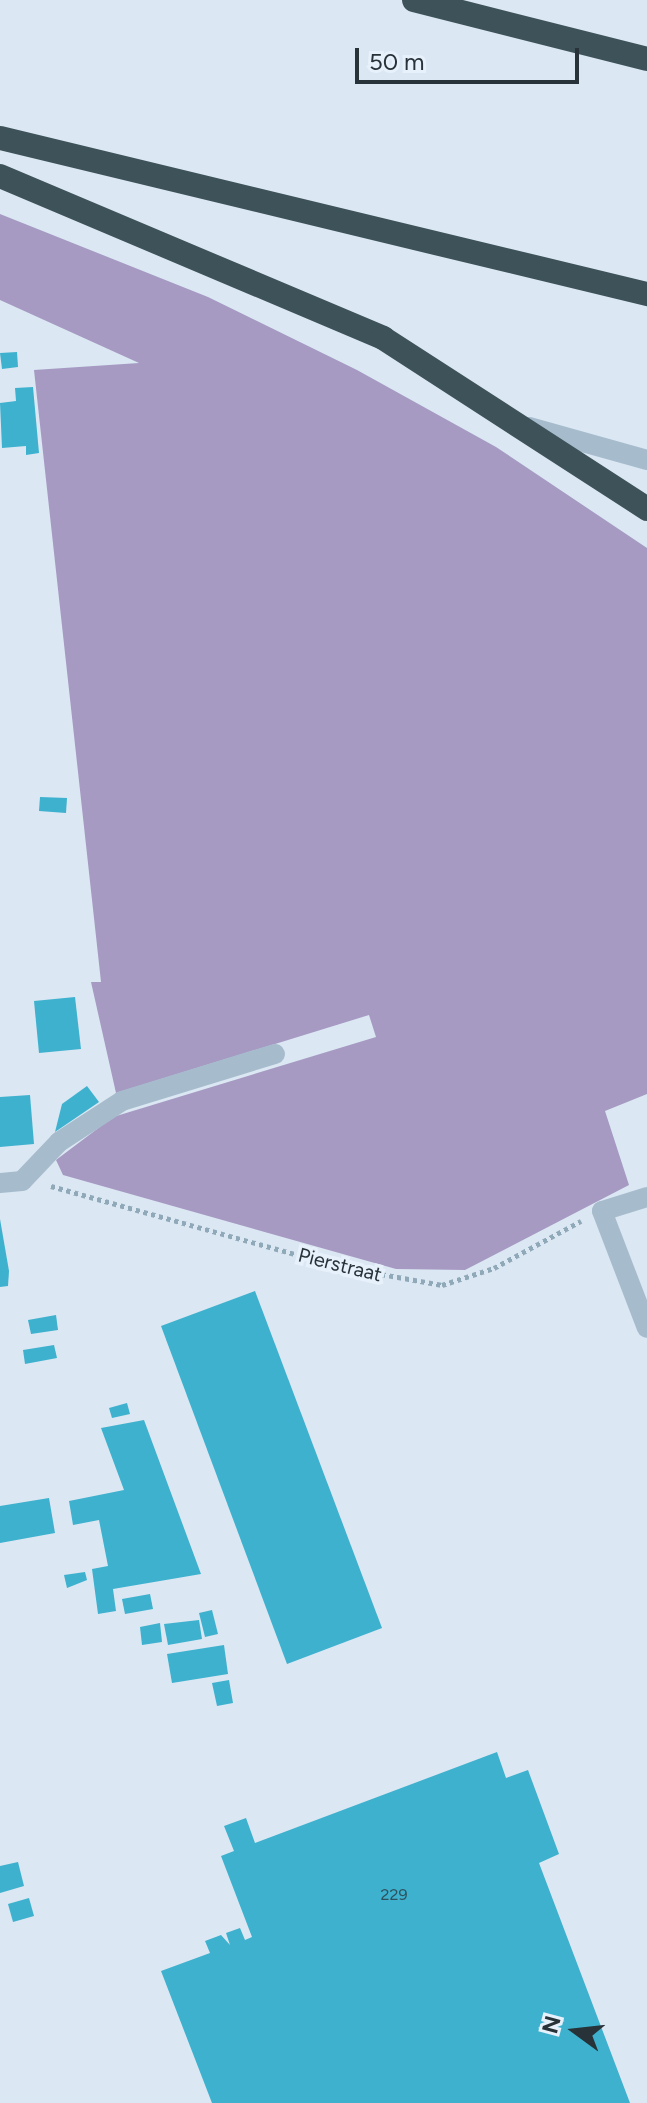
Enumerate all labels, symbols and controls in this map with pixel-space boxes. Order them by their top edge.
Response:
scale bar [359,32,583,82]
text: 50 m [369,47,425,76]
street label: Pierstraat [296,1243,384,1287]
house number: 229 [381,1885,407,1905]
north arrow [535,1991,615,2071]
text: N [536,2013,567,2036]

